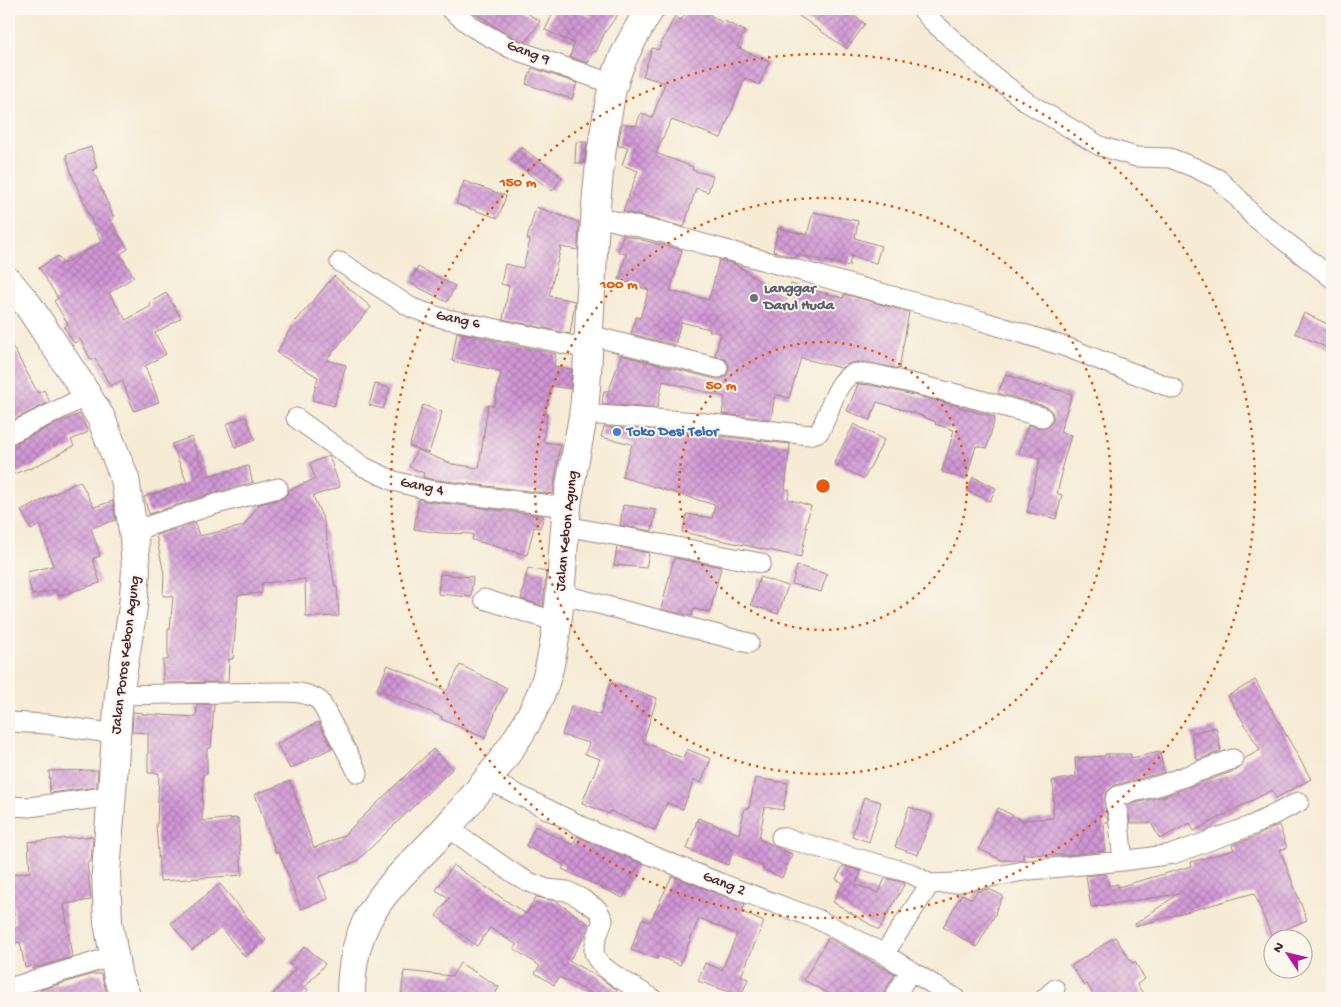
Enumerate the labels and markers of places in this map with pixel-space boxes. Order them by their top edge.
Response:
place label: Langgar Darul Huda [762,280,835,315]
marker: Langgar Darul Huda [748,292,760,304]
place label: Toko Desi Telor [626,423,720,441]
marker: Toko Desi Telor [611,426,623,438]
centre of rings [814,477,832,495]

